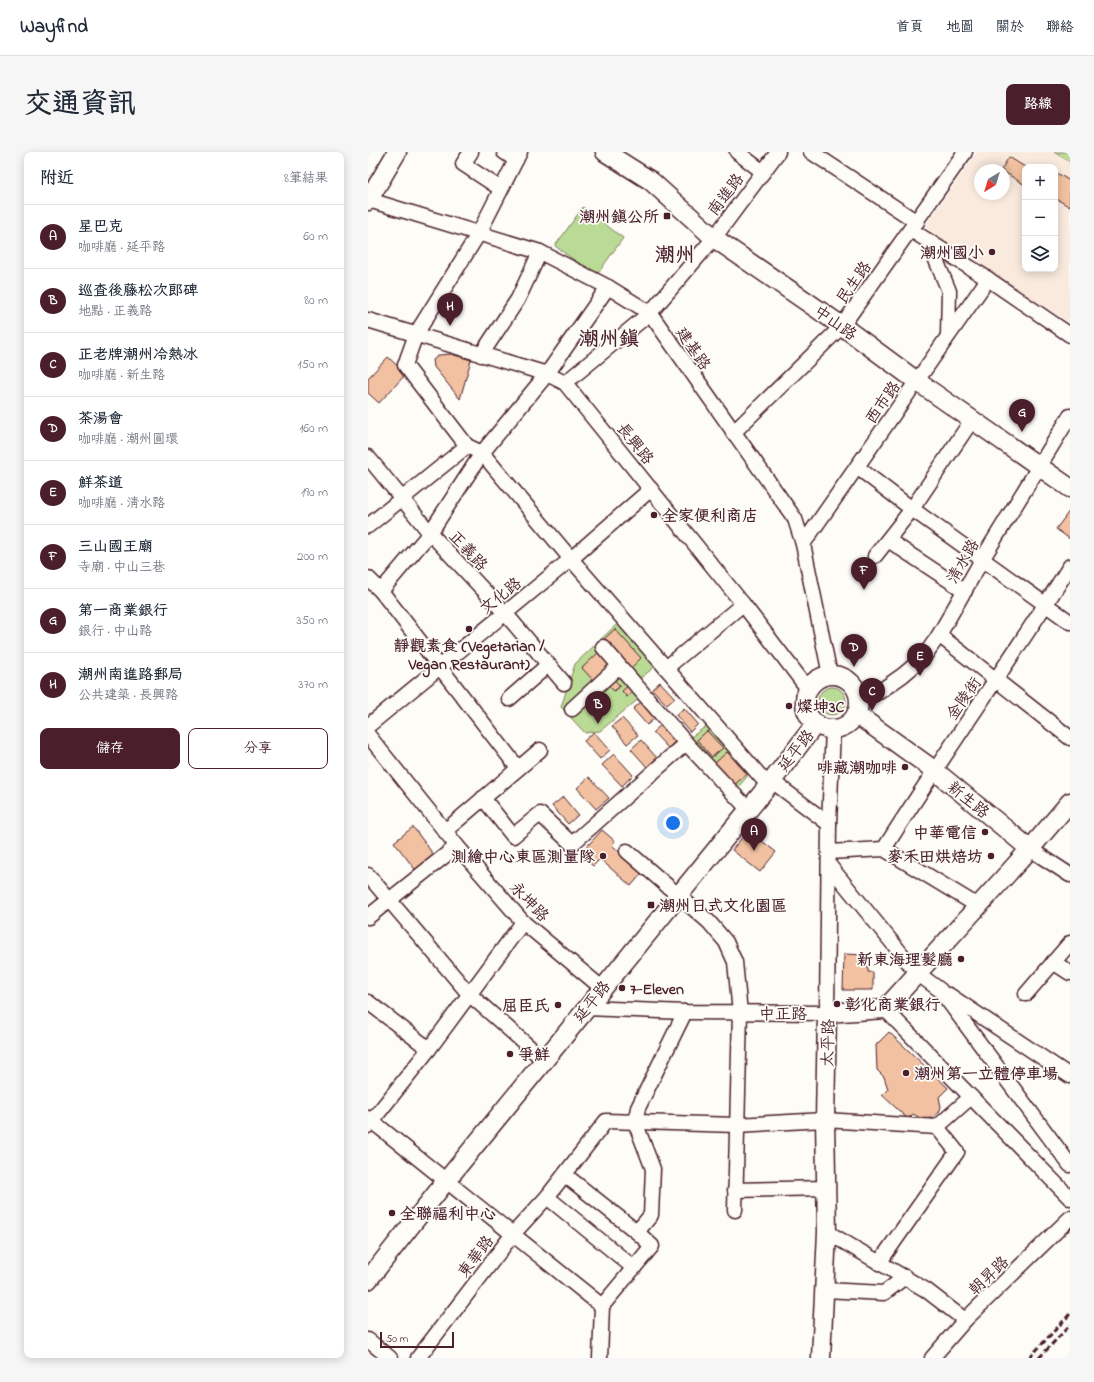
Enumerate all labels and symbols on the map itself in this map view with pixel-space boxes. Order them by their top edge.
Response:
north arrow [974,164,1010,200]
street label: 南進路 [703,169,751,222]
place label: 潮州鎮公所 [579,206,659,230]
marker: 潮州鎮公所 [662,211,672,221]
district label: 潮州 [655,242,695,271]
place label: 潮州國小 [920,242,984,266]
marker: 潮州國小 [987,247,997,257]
street label: 民生路 [831,257,878,310]
pin: H [437,293,463,326]
street label: 中山路 [808,300,861,347]
street label: 建基路 [669,323,716,376]
district label: 潮州鎮 [579,326,639,355]
street label: 西市路 [860,377,907,430]
pin: G [1009,399,1035,432]
street label: 長興路 [610,418,659,470]
place label: 全家便利商店 [662,505,758,529]
marker: 全家便利商店 [649,510,659,520]
street label: 正義路 [442,526,493,577]
street label: 清水路 [941,535,986,589]
pin: F [851,557,877,590]
street label: 文化路 [475,572,527,621]
marker: 靜觀素食 (Vegetarian / Vegan Restaurant) [464,624,474,634]
pin: D [841,634,867,667]
place label: 靜觀素食 (Vegetarian / Vegan Restaurant) [393,635,545,678]
pin: E [907,643,933,676]
street label: 金陵街 [941,673,988,726]
pin: C [859,678,885,711]
pin: B [585,691,611,724]
place label: 燦坤3C [797,696,845,720]
marker: 燦坤3C [784,701,794,711]
street label: 延平路 [772,725,821,778]
place label: 啡藏潮咖啡 [817,757,897,781]
marker: 啡藏潮咖啡 [900,762,910,772]
street label: 新生路 [942,776,994,825]
your location [663,813,683,833]
pin: A [741,818,767,851]
place label: 中華電信 [913,822,977,846]
marker: 中華電信 [980,827,990,837]
place label: 測繪中心東區測量隊 [451,846,595,870]
place label: 麥禾田烘焙坊 [887,846,983,870]
marker: 測繪中心東區測量隊 [598,851,608,861]
marker: 麥禾田烘焙坊 [986,851,996,861]
street label: 永坤路 [503,877,554,928]
place label: 潮州日式文化園區 [659,895,787,919]
marker: 潮州日式文化園區 [646,900,656,910]
place label: 新東海理髮廳 [857,949,953,973]
marker: 新東海理髮廳 [956,954,966,964]
street label: 延平路 [568,976,617,1028]
place label: 7-Eleven [630,978,684,1002]
marker: 7-Eleven [617,983,627,993]
place label: 彰化商業銀行 [845,994,941,1018]
place label: 屈臣氏 [502,995,550,1019]
marker: 彰化商業銀行 [832,999,842,1009]
marker: 屈臣氏 [553,1000,563,1010]
street label: 中正路 [759,1003,807,1027]
street label: 太平路 [817,1019,841,1067]
place label: 爭鮮 [518,1044,550,1068]
marker: 爭鮮 [505,1049,515,1059]
place label: 潮州第一立體停車場 [914,1063,1058,1087]
marker: 潮州第一立體停車場 [901,1068,911,1078]
place label: 全聯福利中心 [400,1203,496,1227]
marker: 全聯福利中心 [387,1208,397,1218]
street label: 東華路 [453,1231,501,1284]
street label: 朝昇路 [964,1251,1015,1302]
scale bar [380,1330,454,1349]

